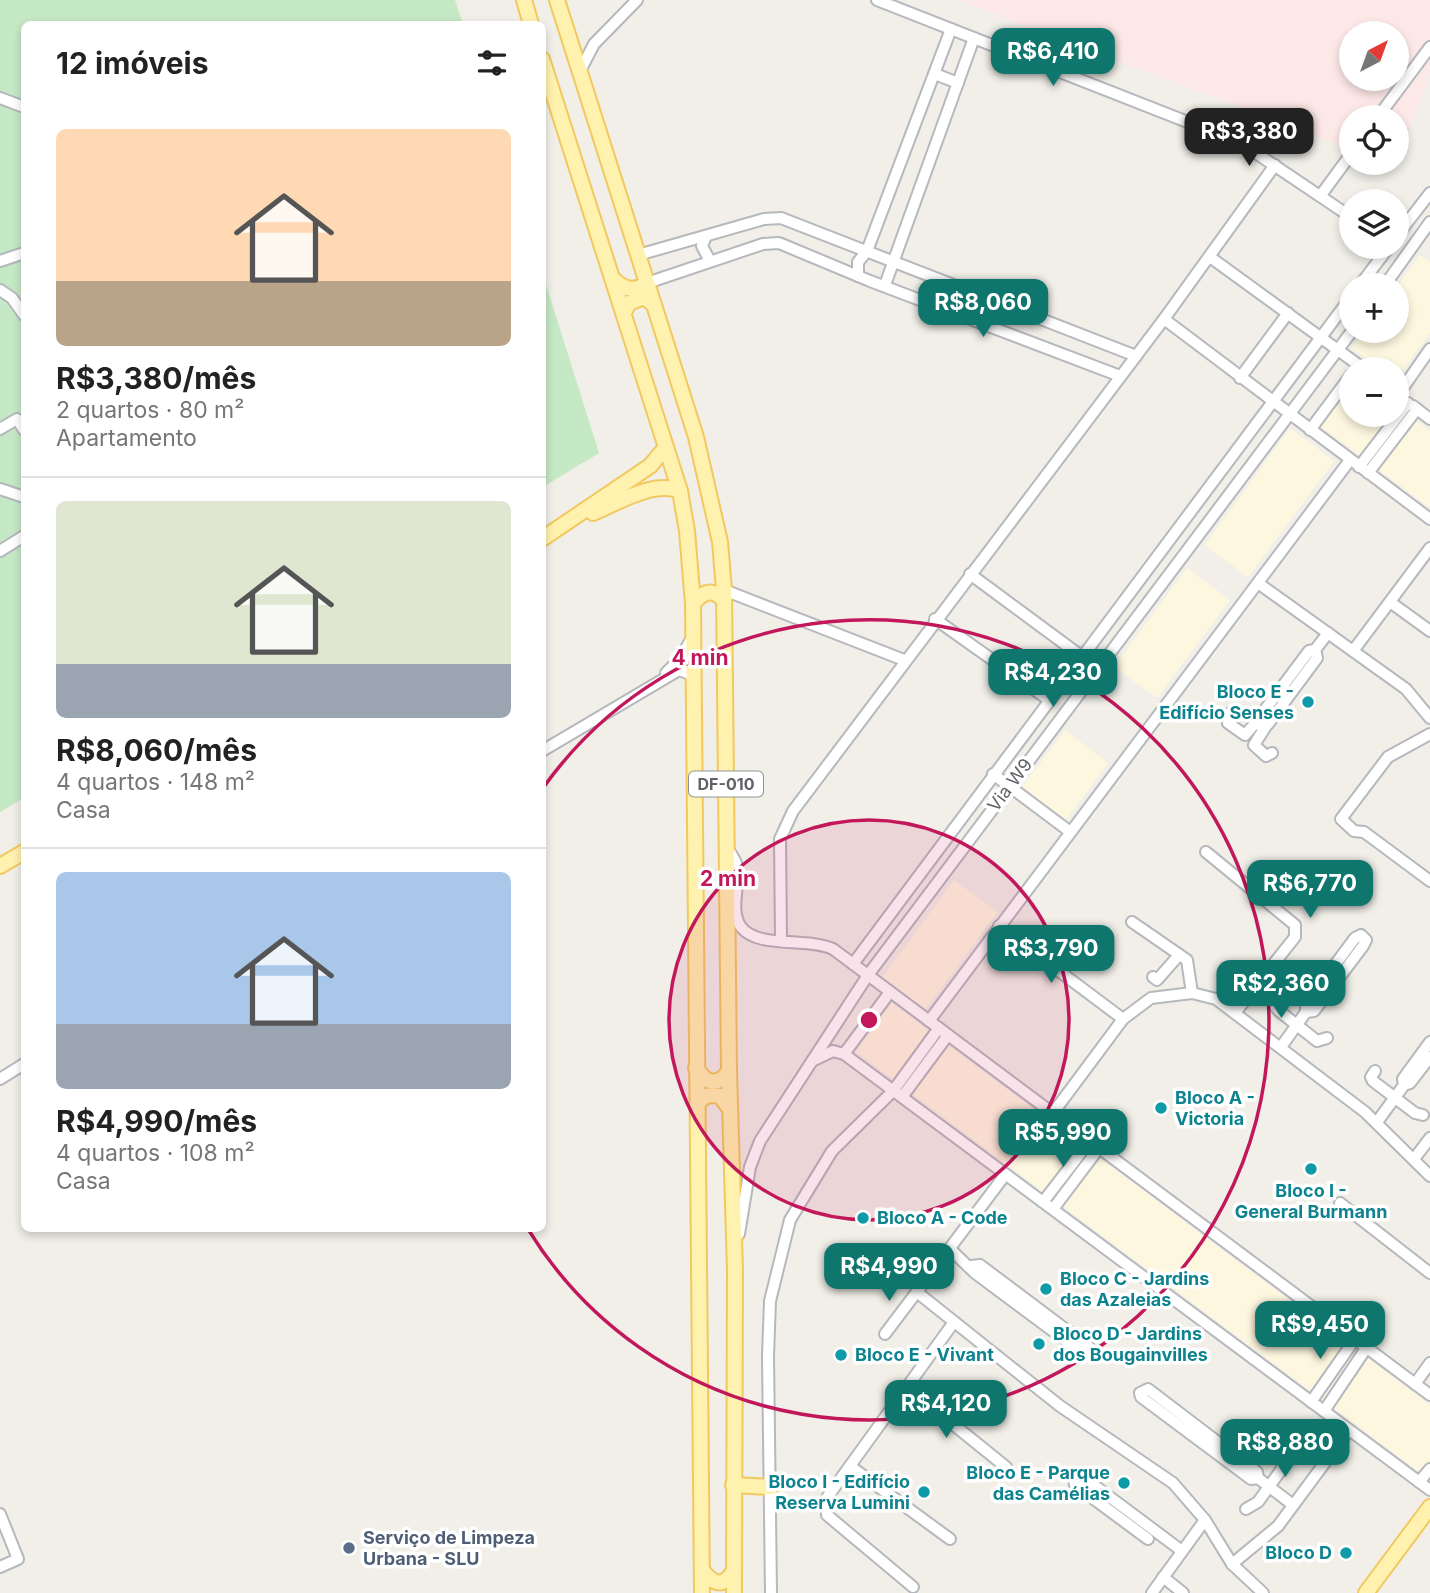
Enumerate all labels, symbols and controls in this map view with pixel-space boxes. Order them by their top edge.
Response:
north arrow [1339,21,1409,91]
map controls [1339,21,1409,427]
pin: R$6,410 [988,28,1118,88]
text: R$6,410 [1007,37,1099,65]
icon: filters [473,44,511,82]
text: 12 imóveis [56,45,209,81]
button: locate [1339,105,1409,175]
pin: R$3,380 [1184,108,1314,168]
text: R$3,380 [1200,117,1298,145]
icon: home [221,175,347,301]
button: layers [1339,189,1409,259]
button: + [1339,273,1409,343]
pin: R$8,060 [918,280,1048,339]
text: R$8,060 [934,288,1032,316]
button: − [1339,357,1409,427]
text: R$3,380/mês [56,360,256,396]
text: 2 quartos · 80 m² [56,396,244,424]
text: Apartamento [56,424,197,452]
icon: home [221,547,347,673]
text: 4 min [671,645,729,670]
pin: R$4,230 [988,650,1118,709]
text: R$4,230 [1004,658,1102,686]
place label: Bloco E - Edifício Senses [1159,681,1294,723]
marker: Bloco E - Edifício Senses [1300,694,1316,710]
text: R$8,060/mês [56,732,257,768]
street label: Via W9 [983,754,1036,815]
text: 4 quartos · 148 m² [56,768,255,796]
road number: DF-010 [689,772,763,796]
text: Casa [56,796,111,824]
pin: R$6,770 [1245,860,1375,920]
text: 2 min [700,866,756,891]
text: R$6,770 [1263,869,1357,897]
icon: home [221,918,347,1044]
pin: R$3,790 [986,926,1116,985]
text: R$3,790 [1003,934,1099,962]
pin: R$2,360 [1216,960,1346,1020]
text: R$2,360 [1232,969,1330,997]
centre of rings [857,1008,881,1032]
place label: Bloco A - Victoria [1175,1087,1255,1129]
marker: Bloco A - Victoria [1153,1100,1169,1116]
text: R$4,990/mês [56,1103,257,1139]
pin: R$5,990 [998,1110,1128,1169]
text: R$5,990 [1014,1118,1112,1146]
text: 4 quartos · 108 m² [56,1139,255,1167]
marker: Bloco I - General Burmann [1303,1161,1319,1177]
text: Casa [56,1167,111,1195]
place label: Bloco I - General Burmann [1235,1180,1387,1222]
place label: Bloco A - Code [877,1207,1008,1228]
marker: Bloco A - Code [855,1210,871,1226]
pin: R$4,990 [824,1244,954,1303]
text: R$4,990 [840,1252,938,1280]
place label: Bloco C - Jardins das Azaleias [1060,1268,1209,1310]
marker: Bloco C - Jardins das Azaleias [1038,1281,1054,1297]
pin: R$9,450 [1255,1302,1385,1361]
text: R$9,450 [1271,1310,1369,1338]
place label: Bloco D - Jardins dos Bougainvilles [1053,1323,1208,1365]
marker: Bloco D - Jardins dos Bougainvilles [1031,1336,1047,1352]
place label: Bloco E - Vivant [855,1344,994,1365]
marker: Bloco E - Vivant [833,1347,849,1363]
pin: R$4,120 [881,1380,1011,1440]
text: R$4,120 [901,1389,991,1417]
pin: R$8,880 [1220,1420,1350,1479]
text: R$8,880 [1236,1428,1334,1456]
place label: Bloco E - Parque das Camélias [966,1462,1110,1504]
place label: Bloco I - Edifício Reserva Lumini [768,1471,910,1513]
marker: Bloco E - Parque das Camélias [1116,1475,1132,1491]
marker: Bloco I - Edifício Reserva Lumini [916,1484,932,1500]
place label: Serviço de Limpeza Urbana - SLU [363,1527,535,1569]
marker: Serviço de Limpeza Urbana - SLU [341,1540,357,1556]
place label: Bloco D [1265,1542,1332,1563]
marker: Bloco D [1338,1545,1354,1561]

